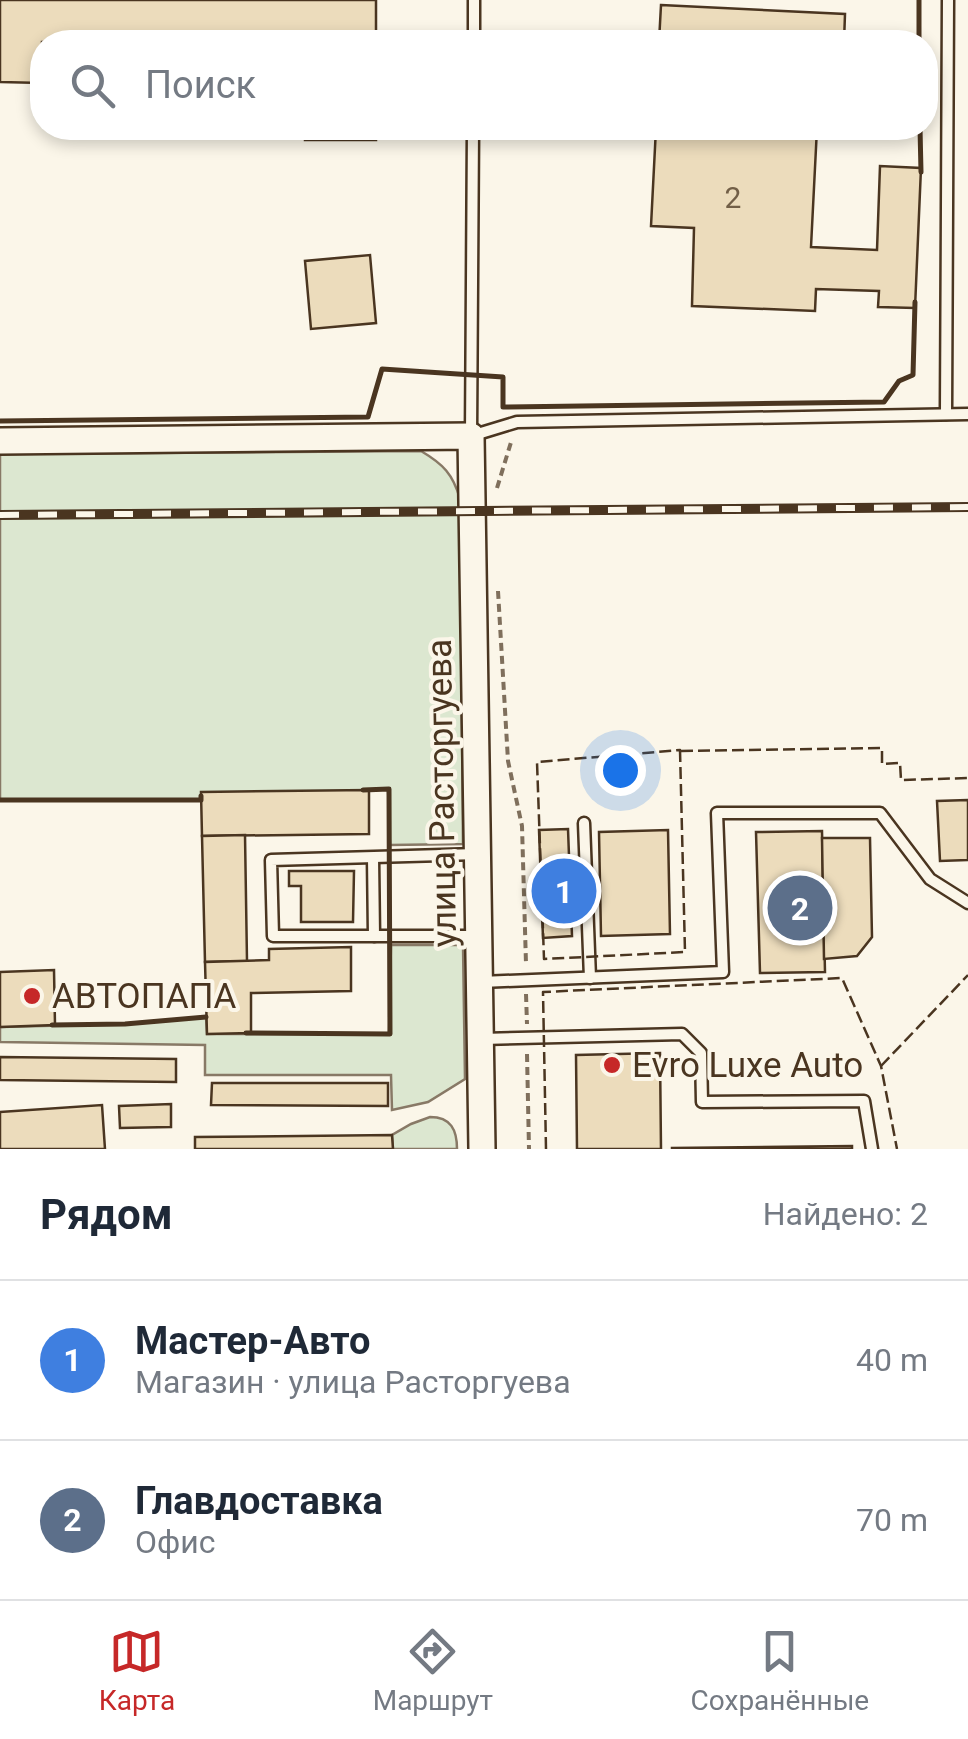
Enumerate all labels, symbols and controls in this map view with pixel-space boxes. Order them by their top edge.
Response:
search box [30,30,938,140]
icon: search [65,58,120,113]
text: Поиск [145,63,256,107]
house number: 2 [725,180,741,215]
street label: улица Расторгуева [419,638,465,948]
your location [595,745,646,796]
pin: 1 [532,854,596,928]
pin: 2 [768,870,832,946]
place label: АВТОПАПА [52,976,236,1017]
marker: АВТОПАПА [21,985,43,1007]
place label: Evro Luxe Auto [632,1045,863,1086]
marker: Evro Luxe Auto [601,1054,623,1076]
text: Рядом [40,1190,173,1239]
text: Найдено: 2 [763,1195,928,1233]
text: Мастер-Авто [135,1319,370,1363]
text: 1 [63,1341,82,1379]
text: 40 m [856,1341,928,1379]
text: Магазин · улица Расторгуева [135,1363,571,1401]
text: Главдоставка [135,1479,383,1523]
text: 2 [63,1501,82,1539]
text: 70 m [856,1501,928,1539]
text: Офис [135,1523,215,1561]
tab: Карта [99,1624,175,1717]
tab: Маршрут [373,1624,493,1717]
tab: Сохранённые [691,1624,869,1717]

